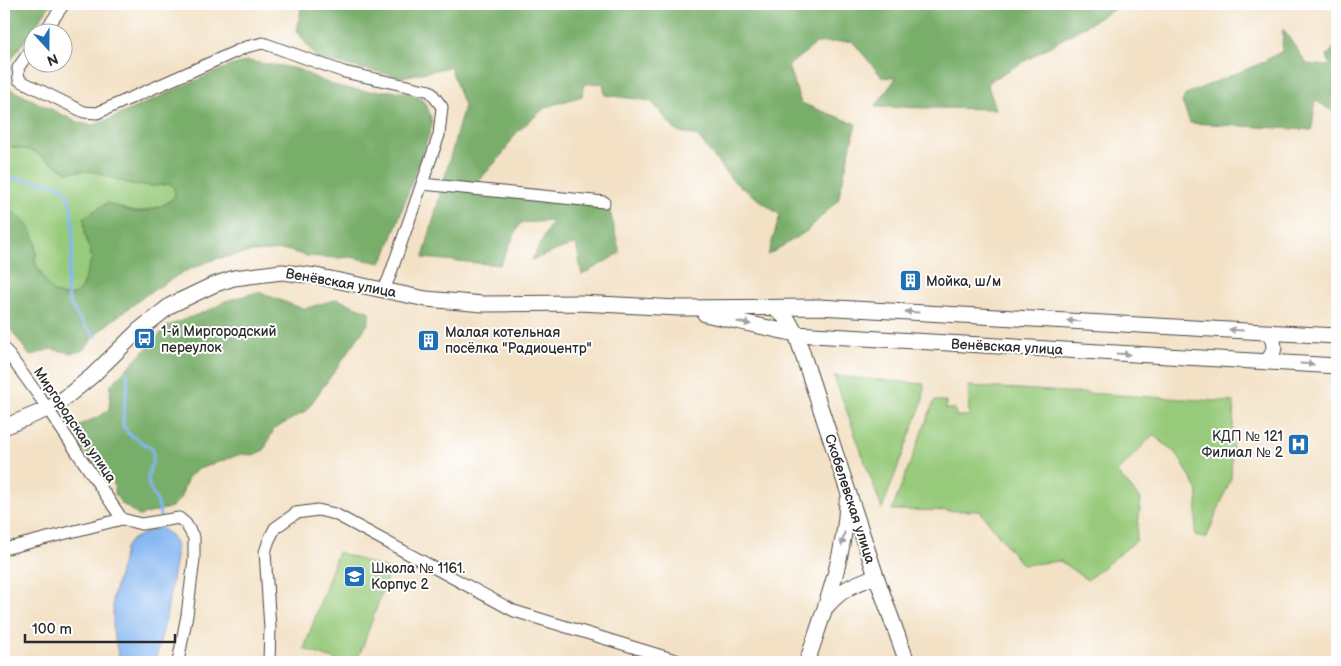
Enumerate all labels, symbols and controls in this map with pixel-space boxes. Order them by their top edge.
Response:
north arrow [22,22,72,72]
text: N [45,50,60,69]
street label: Венёвская улица [284,265,398,301]
building icon: Мойка, ш/м [898,269,922,293]
place label: Мойка, ш/м [926,273,1001,290]
one-way arrow [903,308,919,316]
one-way arrow [1066,317,1082,325]
one-way arrow [736,319,751,327]
place label: 1-й Миргородский переулок [161,323,277,356]
place label: Малая котельная посёлка "Радиоцентр" [445,324,592,357]
one-way arrow [1228,326,1244,334]
bus stop icon: 1-й Миргородский переулок [133,327,157,351]
building icon: Малая котельная посёлка "Радиоцентр" [417,328,441,352]
street label: Венёвская улица [950,336,1064,358]
one-way arrow [1115,350,1131,358]
one-way arrow [1299,361,1315,369]
street label: Миргородская улица [30,364,120,487]
place label: КДП № 121 Филиал № 2 [1202,428,1284,461]
street label: Скобелевская улица [821,432,879,567]
hospital icon: КДП № 121 Филиал № 2 [1287,432,1311,456]
one-way arrow [839,532,847,547]
place label: Школа № 1161. Корпус 2 [371,560,466,593]
school or university icon: Школа № 1161. Корпус 2 [343,564,367,588]
scale bar [25,611,175,643]
text: 100 m [32,620,72,639]

